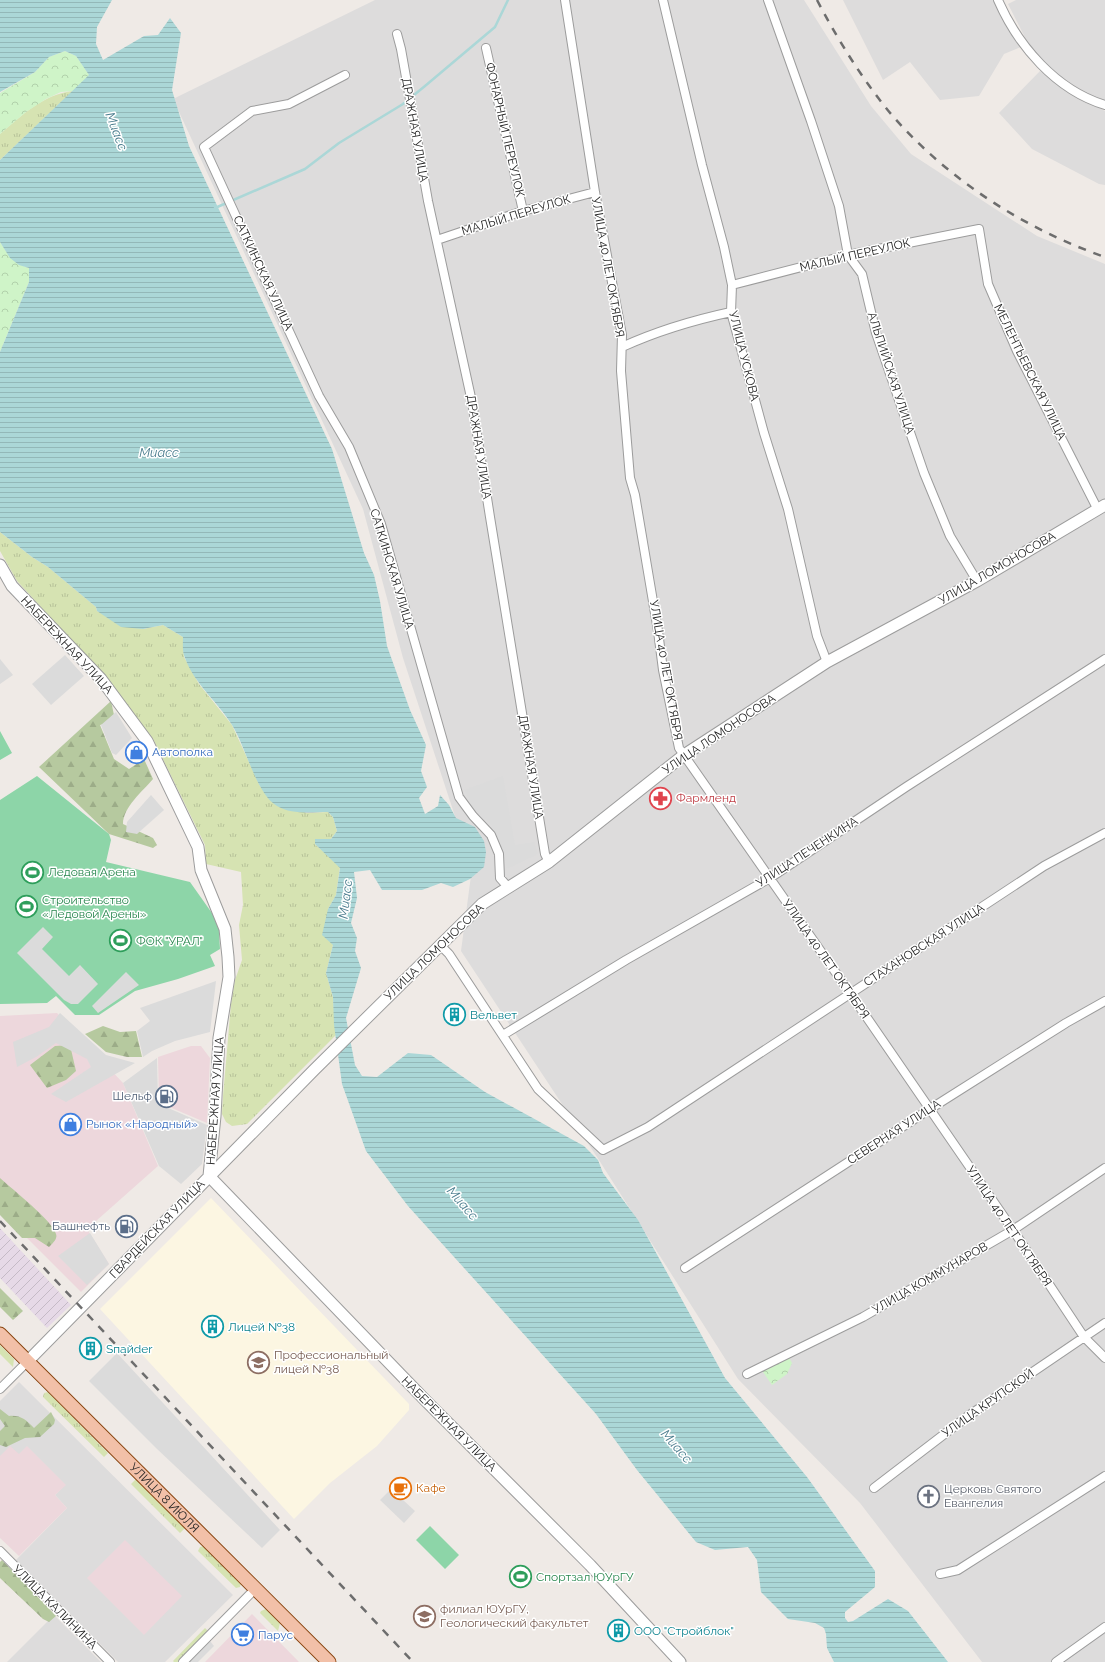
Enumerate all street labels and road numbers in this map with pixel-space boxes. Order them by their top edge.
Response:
street label: ФОНАРНЫЙ ПЕРЕУЛОК [483,61,527,199]
street label: ДРАЖНАЯ УЛИЦА [399,77,431,183]
street label: МАЛЫЙ ПЕРЕУЛОК [460,192,573,238]
street label: УЛИЦА 40 ЛЕТ ОКТЯБРЯ [589,196,627,338]
street label: САТКИНСКАЯ УЛИЦА [230,213,296,333]
street label: МАЛЫЙ ПЕРЕУЛОК [798,235,912,275]
street label: МЕЛЕНТЬЕВСКАЯ УЛИЦА [991,302,1069,442]
street label: УЛИЦА УСКОВА [726,309,762,403]
street label: АЛЬПИЙСКАЯ УЛИЦА [865,310,917,436]
street label: ДРАЖНАЯ УЛИЦА [464,394,494,500]
street label: САТКИНСКАЯ УЛИЦА [367,507,417,631]
street label: УЛИЦА ЛОМОНОСОВА [936,529,1058,607]
street label: НАБЕРЕЖНАЯ УЛИЦА [18,593,116,697]
street label: УЛИЦА 40 ЛЕТ ОКТЯБРЯ [647,599,685,741]
street label: УЛИЦА ЛОМОНОСОВА [660,691,778,777]
street label: ДРАЖНАЯ УЛИЦА [516,714,546,820]
street label: УЛИЦА ПЕЧЕНКИНА [754,814,860,890]
street label: УЛИЦА 40 ЛЕТ ОКТЯБРЯ [779,897,873,1021]
street label: УЛИЦА ЛОМОНОСОВА [381,901,487,1003]
street label: СТАХАНОВСКАЯ УЛИЦА [861,901,987,989]
street label: НАБЕРЕЖНАЯ УЛИЦА [204,1036,226,1166]
street label: СЕВЕРНАЯ УЛИЦА [845,1097,943,1167]
street label: УЛИЦА 40 ЛЕТ ОКТЯБРЯ [963,1163,1055,1289]
street label: ГВАРДЕЙСКАЯ УЛИЦА [106,1177,208,1281]
street label: УЛИЦА КОММУНАРОВ [870,1239,990,1317]
street label: УЛИЦА КРУПСКОЙ [939,1366,1037,1440]
street label: НАБЕРЕЖНАЯ УЛИЦА [399,1374,499,1474]
street label: УЛИЦА 8 ИЮЛЯ [127,1460,202,1535]
street label: УЛИЦА КАЛИНИНА [10,1562,100,1652]

